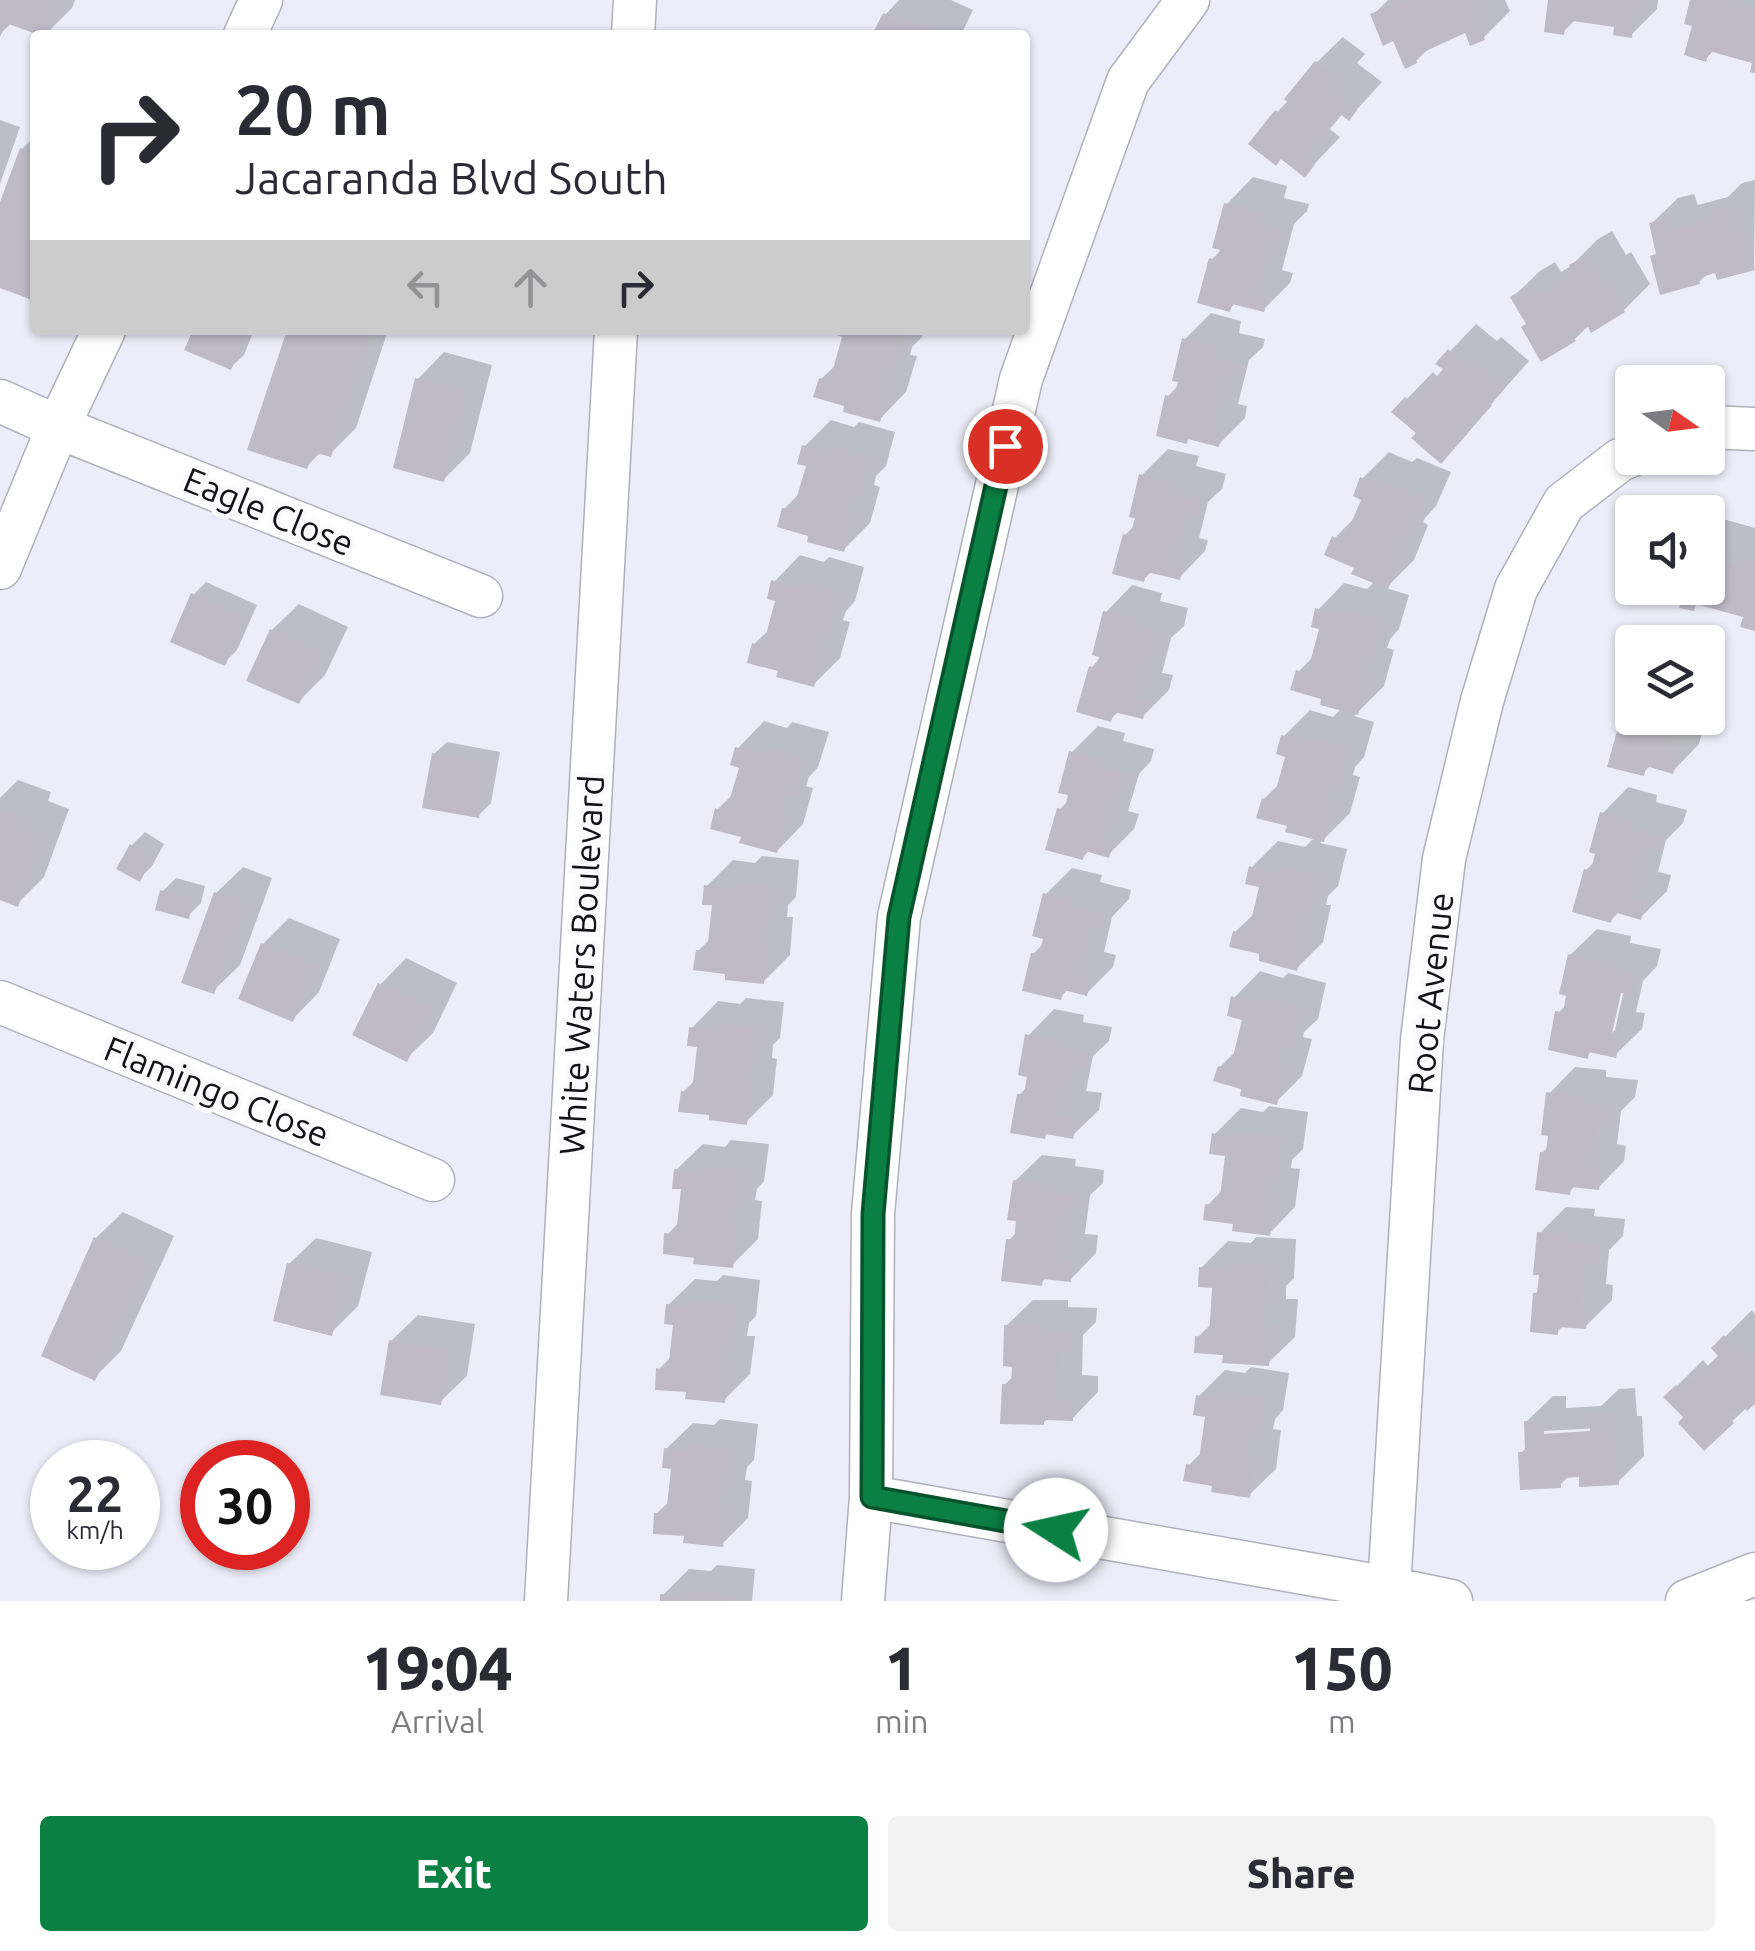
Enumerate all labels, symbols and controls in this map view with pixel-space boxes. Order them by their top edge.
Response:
icon: right [70,70,200,200]
text: 20 m [235,70,391,148]
text: Jacaranda Blvd South [235,152,668,203]
icon: left [398,260,453,315]
icon: ahead [503,260,558,315]
icon: right [608,260,663,315]
north arrow [1615,365,1725,475]
map controls [1615,365,1725,735]
pin [963,404,1048,489]
icon: arrive [978,419,1033,474]
street label: Eagle Close [178,459,360,563]
button: sound [1615,495,1725,605]
button: layers [1615,625,1725,735]
street label: White Waters Boulevard [551,774,611,1156]
street label: Root Avenue [1400,890,1460,1096]
street label: Flamingo Close [99,1028,335,1154]
speed limit sign: 30 [180,1440,310,1570]
text: 22 [67,1465,123,1521]
position arrow [1004,1478,1108,1582]
text: km/h [66,1516,124,1544]
text: 19:04 [362,1634,513,1701]
text: 1 [885,1634,919,1701]
text: 150 [1291,1634,1393,1701]
text: Arrival [391,1703,484,1739]
text: min [875,1703,929,1739]
text: m [1328,1703,1356,1739]
button: Exit [40,1816,868,1931]
button: Share [888,1816,1715,1931]

